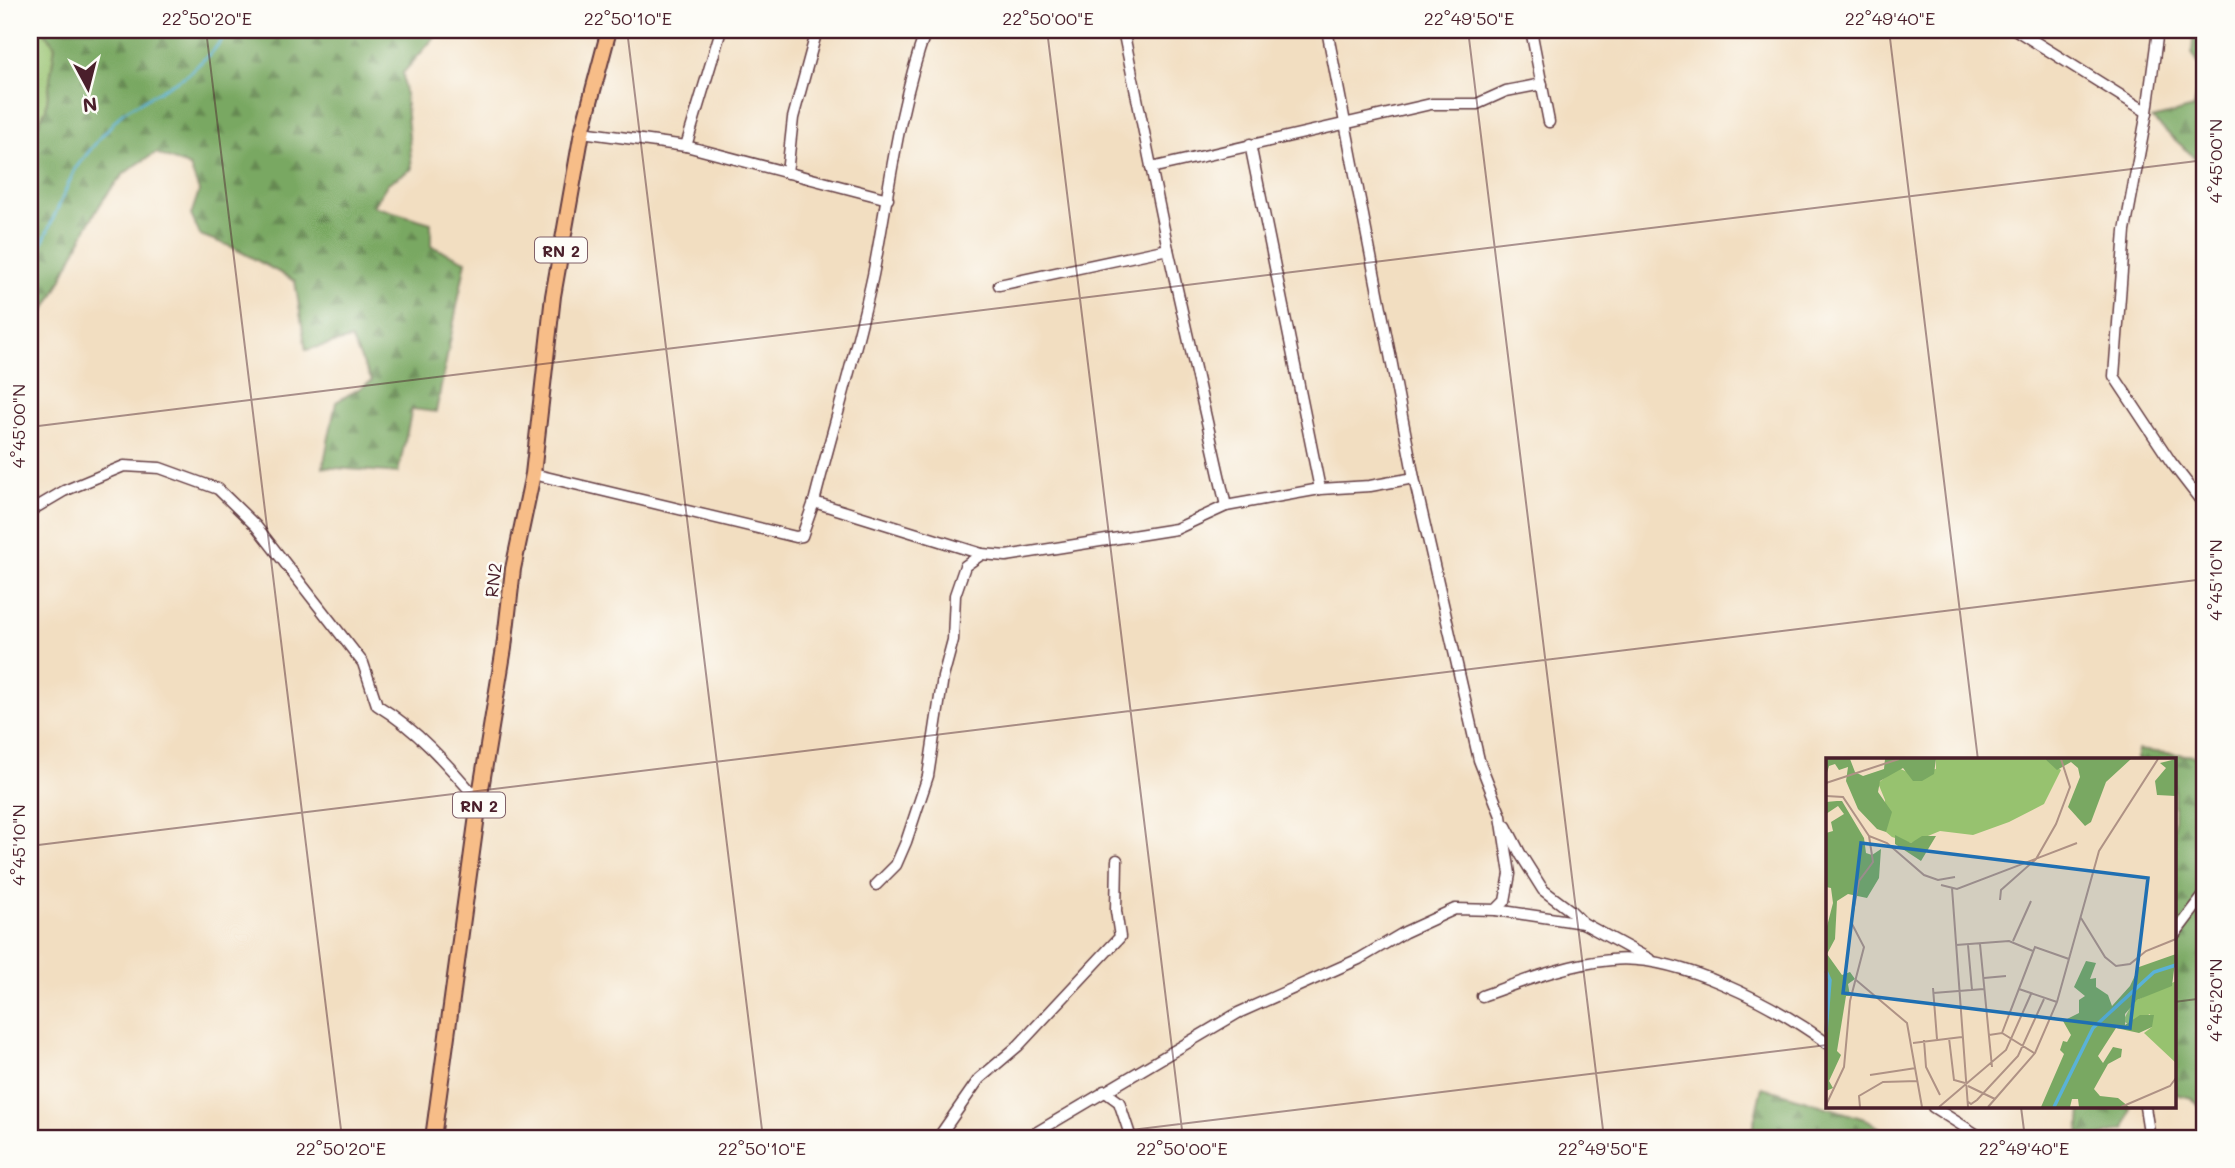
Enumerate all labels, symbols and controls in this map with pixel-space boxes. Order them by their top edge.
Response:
text: 22°50'20"E [162,6,252,30]
text: 22°50'10"E [584,6,672,30]
text: 22°50'00"E [1002,6,1094,30]
text: 22°49'50"E [1424,6,1514,30]
text: 22°49'40"E [1845,6,1935,30]
north arrow [52,52,122,122]
text: N [81,92,99,119]
text: 4°45'00"N [2203,119,2227,203]
road number: RN 2 [535,238,587,262]
text: 4°45'00"N [6,384,30,468]
text: 4°45'10"N [2203,539,2227,621]
street label: RN2 [479,561,507,599]
inset map [1826,758,2176,1108]
road number: RN 2 [453,792,505,818]
text: 4°45'10"N [6,804,30,886]
text: 4°45'20"N [2203,958,2227,1042]
text: 22°50'20"E [296,1136,386,1160]
text: 22°50'10"E [718,1136,806,1160]
text: 22°50'00"E [1136,1136,1228,1160]
text: 22°49'50"E [1558,1136,1648,1160]
text: 22°49'40"E [1979,1136,2069,1160]

